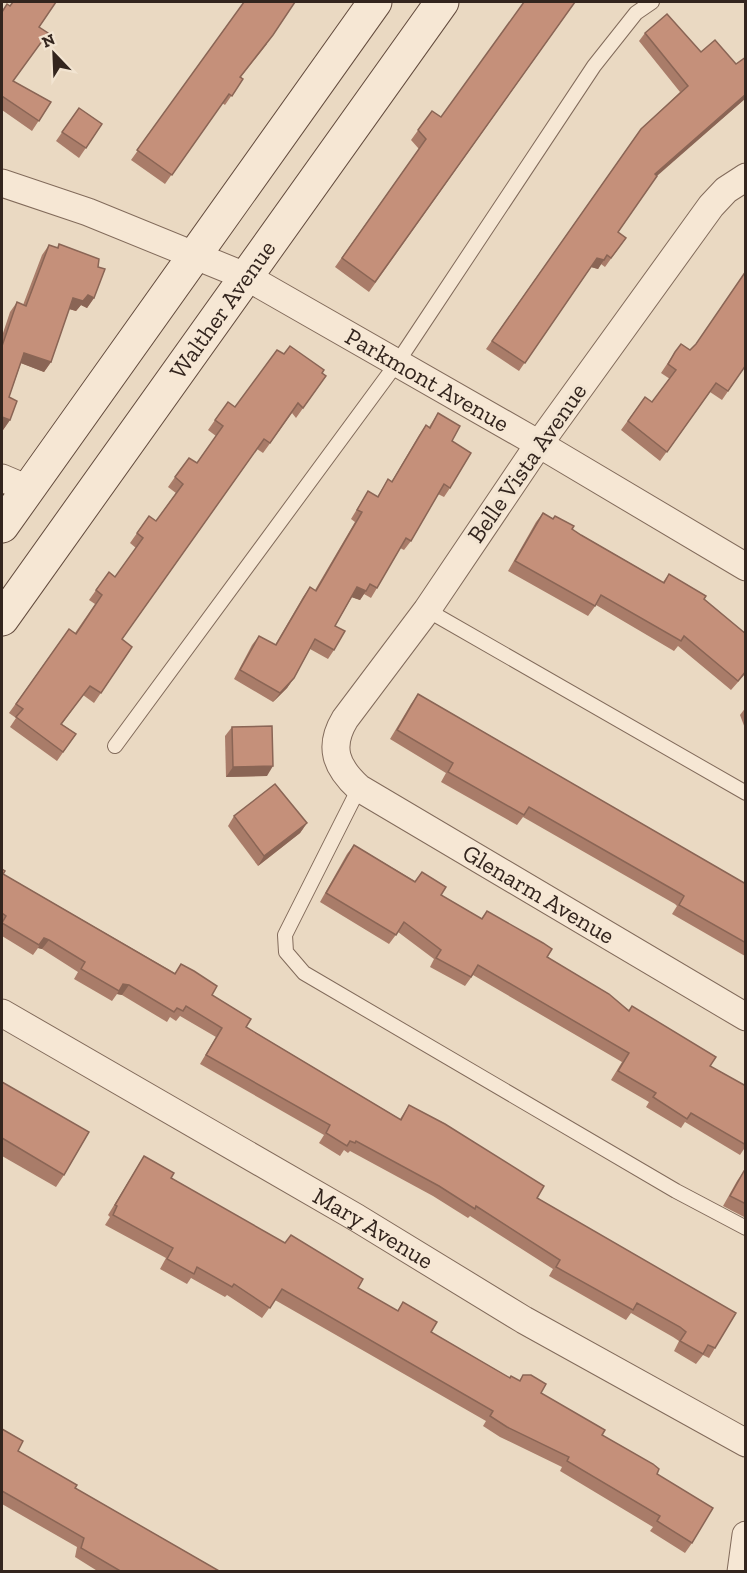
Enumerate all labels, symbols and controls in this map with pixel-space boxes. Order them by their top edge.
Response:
north arrow [24,24,84,84]
text: N [39,30,58,52]
street label: Walther Avenue [163,234,281,384]
street label: Parkmont Avenue [340,321,514,438]
street label: Belle Vista Avenue [461,377,592,548]
street label: Glenarm Avenue [458,838,620,950]
street label: Mary Avenue [308,1181,439,1275]

